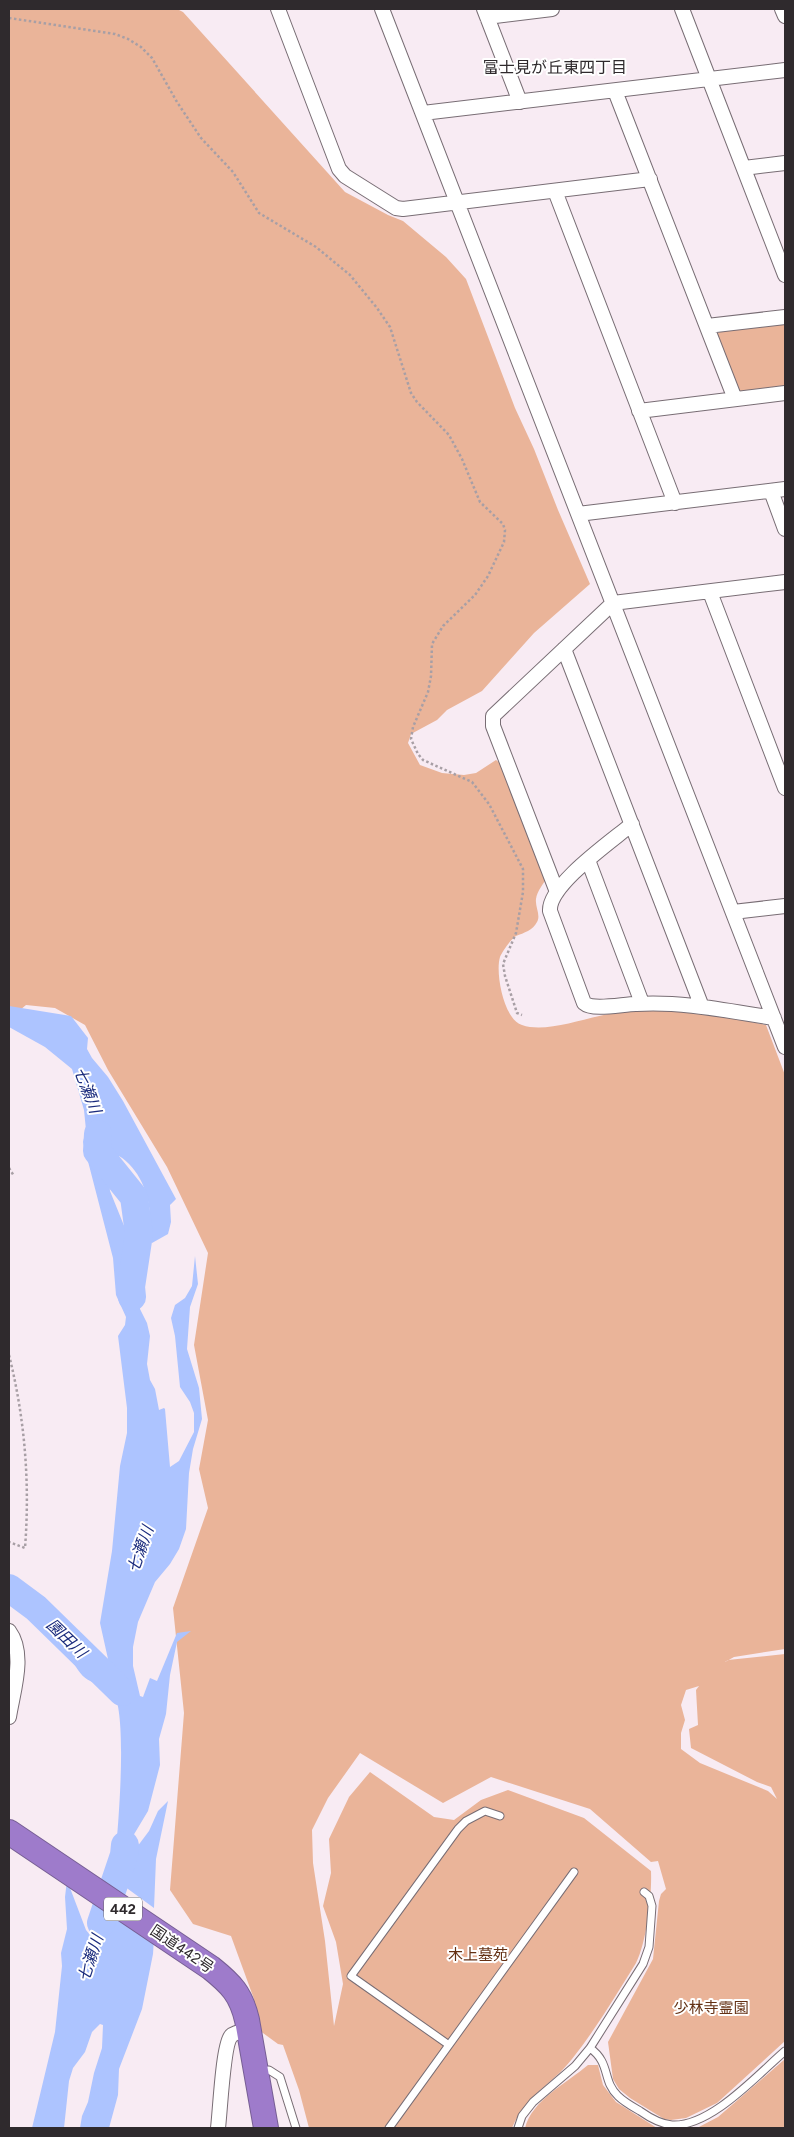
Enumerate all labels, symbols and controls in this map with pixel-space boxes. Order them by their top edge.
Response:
district label: 富士見が丘東四丁目 [483,58,627,77]
water label: 七瀬川 [70,1064,106,1118]
water label: 七瀬川 [124,1521,158,1575]
water label: 園田川 [43,1615,92,1663]
road number: 442 [104,1898,142,1920]
street label: 国道442号 [147,1921,217,1977]
water label: 七瀬川 [74,1930,108,1984]
park label: 木上墓苑 [448,1946,508,1964]
park label: 少林寺霊園 [673,1999,749,2017]

